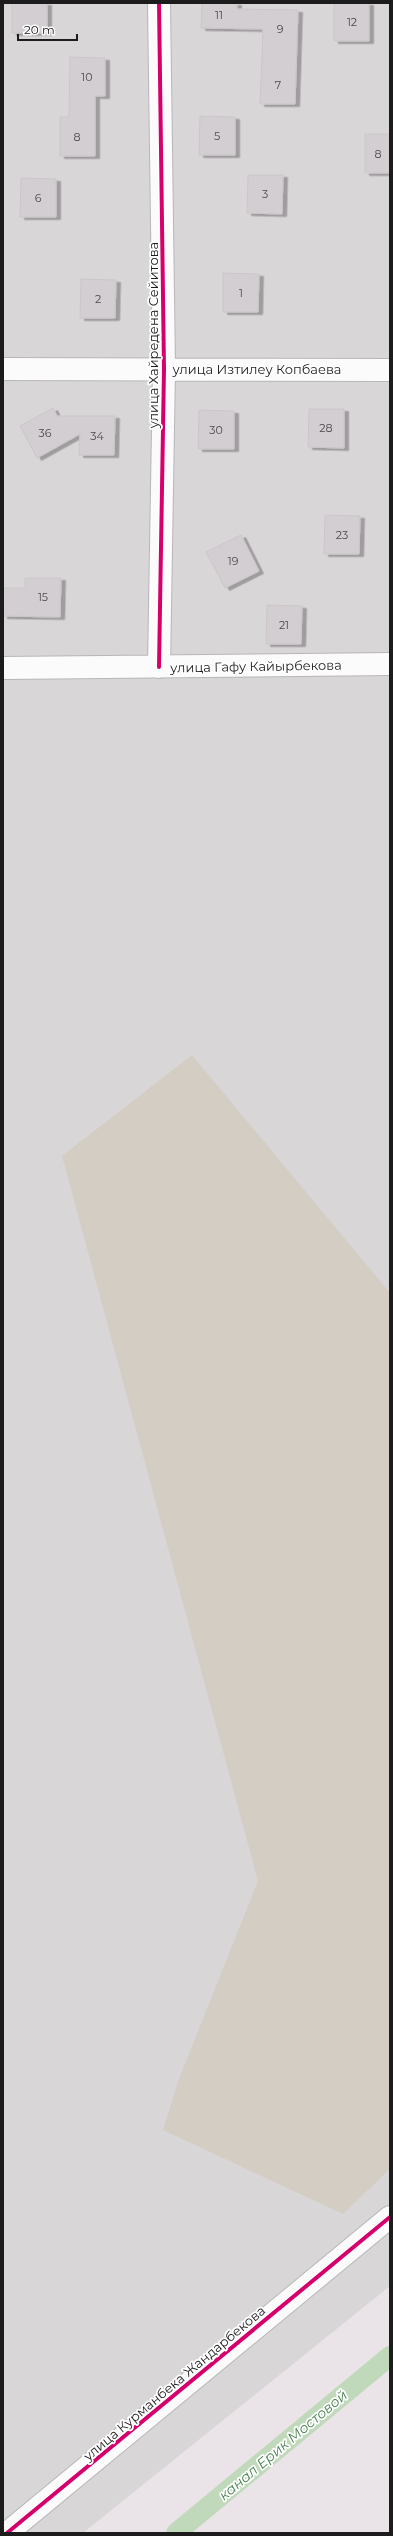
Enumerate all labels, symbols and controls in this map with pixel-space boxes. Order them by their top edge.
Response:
house number: 11 [215,8,223,22]
house number: 12 [347,15,357,29]
scale bar [18,16,77,42]
text: 20 m [24,22,55,37]
house number: 9 [277,22,284,36]
house number: 10 [81,70,93,84]
house number: 7 [275,78,281,92]
house number: 5 [214,129,220,143]
house number: 8 [73,130,81,144]
house number: 8 [374,147,382,161]
house number: 3 [262,187,268,201]
house number: 6 [35,191,42,205]
street label: улица Хайредена Сейитова [145,242,161,429]
house number: 1 [239,286,243,300]
house number: 2 [95,292,101,306]
street label: улица Изтилеу Копбаева [172,361,341,377]
house number: 28 [319,421,333,435]
house number: 30 [209,423,223,437]
house number: 36 [39,426,52,440]
house number: 34 [90,429,104,443]
house number: 23 [336,528,348,542]
house number: 19 [228,554,239,568]
house number: 15 [38,590,48,604]
house number: 21 [279,618,289,632]
street label: улица Гафу Кайырбекова [169,657,342,676]
street label: улица Курманбека Жандарбекова [79,2302,268,2465]
water label: канал Ерик Мостовой [215,2386,351,2504]

